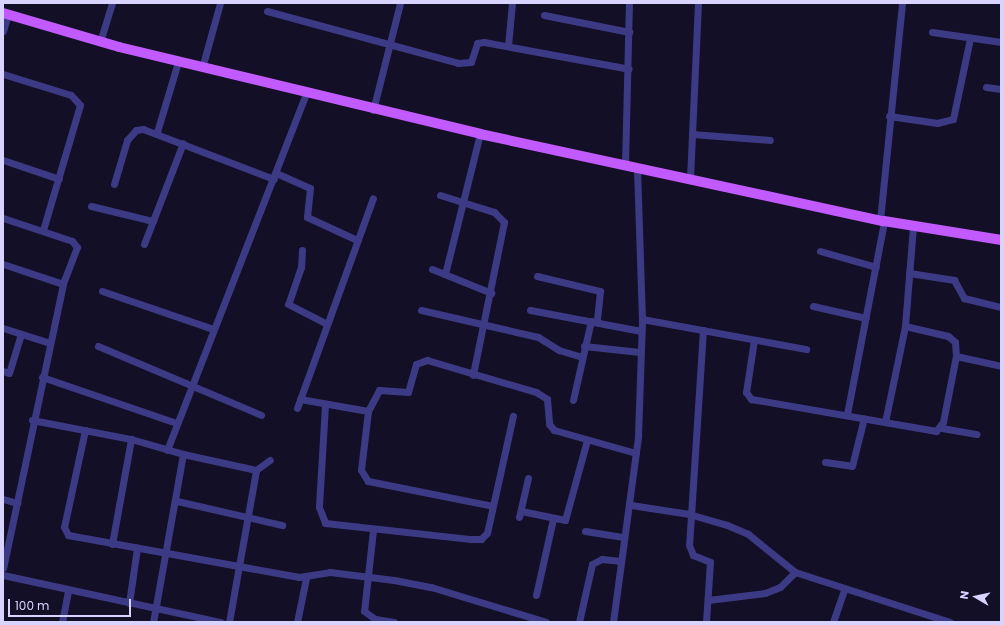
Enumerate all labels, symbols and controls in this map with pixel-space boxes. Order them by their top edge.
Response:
north arrow [956,577,996,617]
text: N [956,590,973,600]
scale bar [10,591,133,617]
text: 100 m [15,597,49,614]

